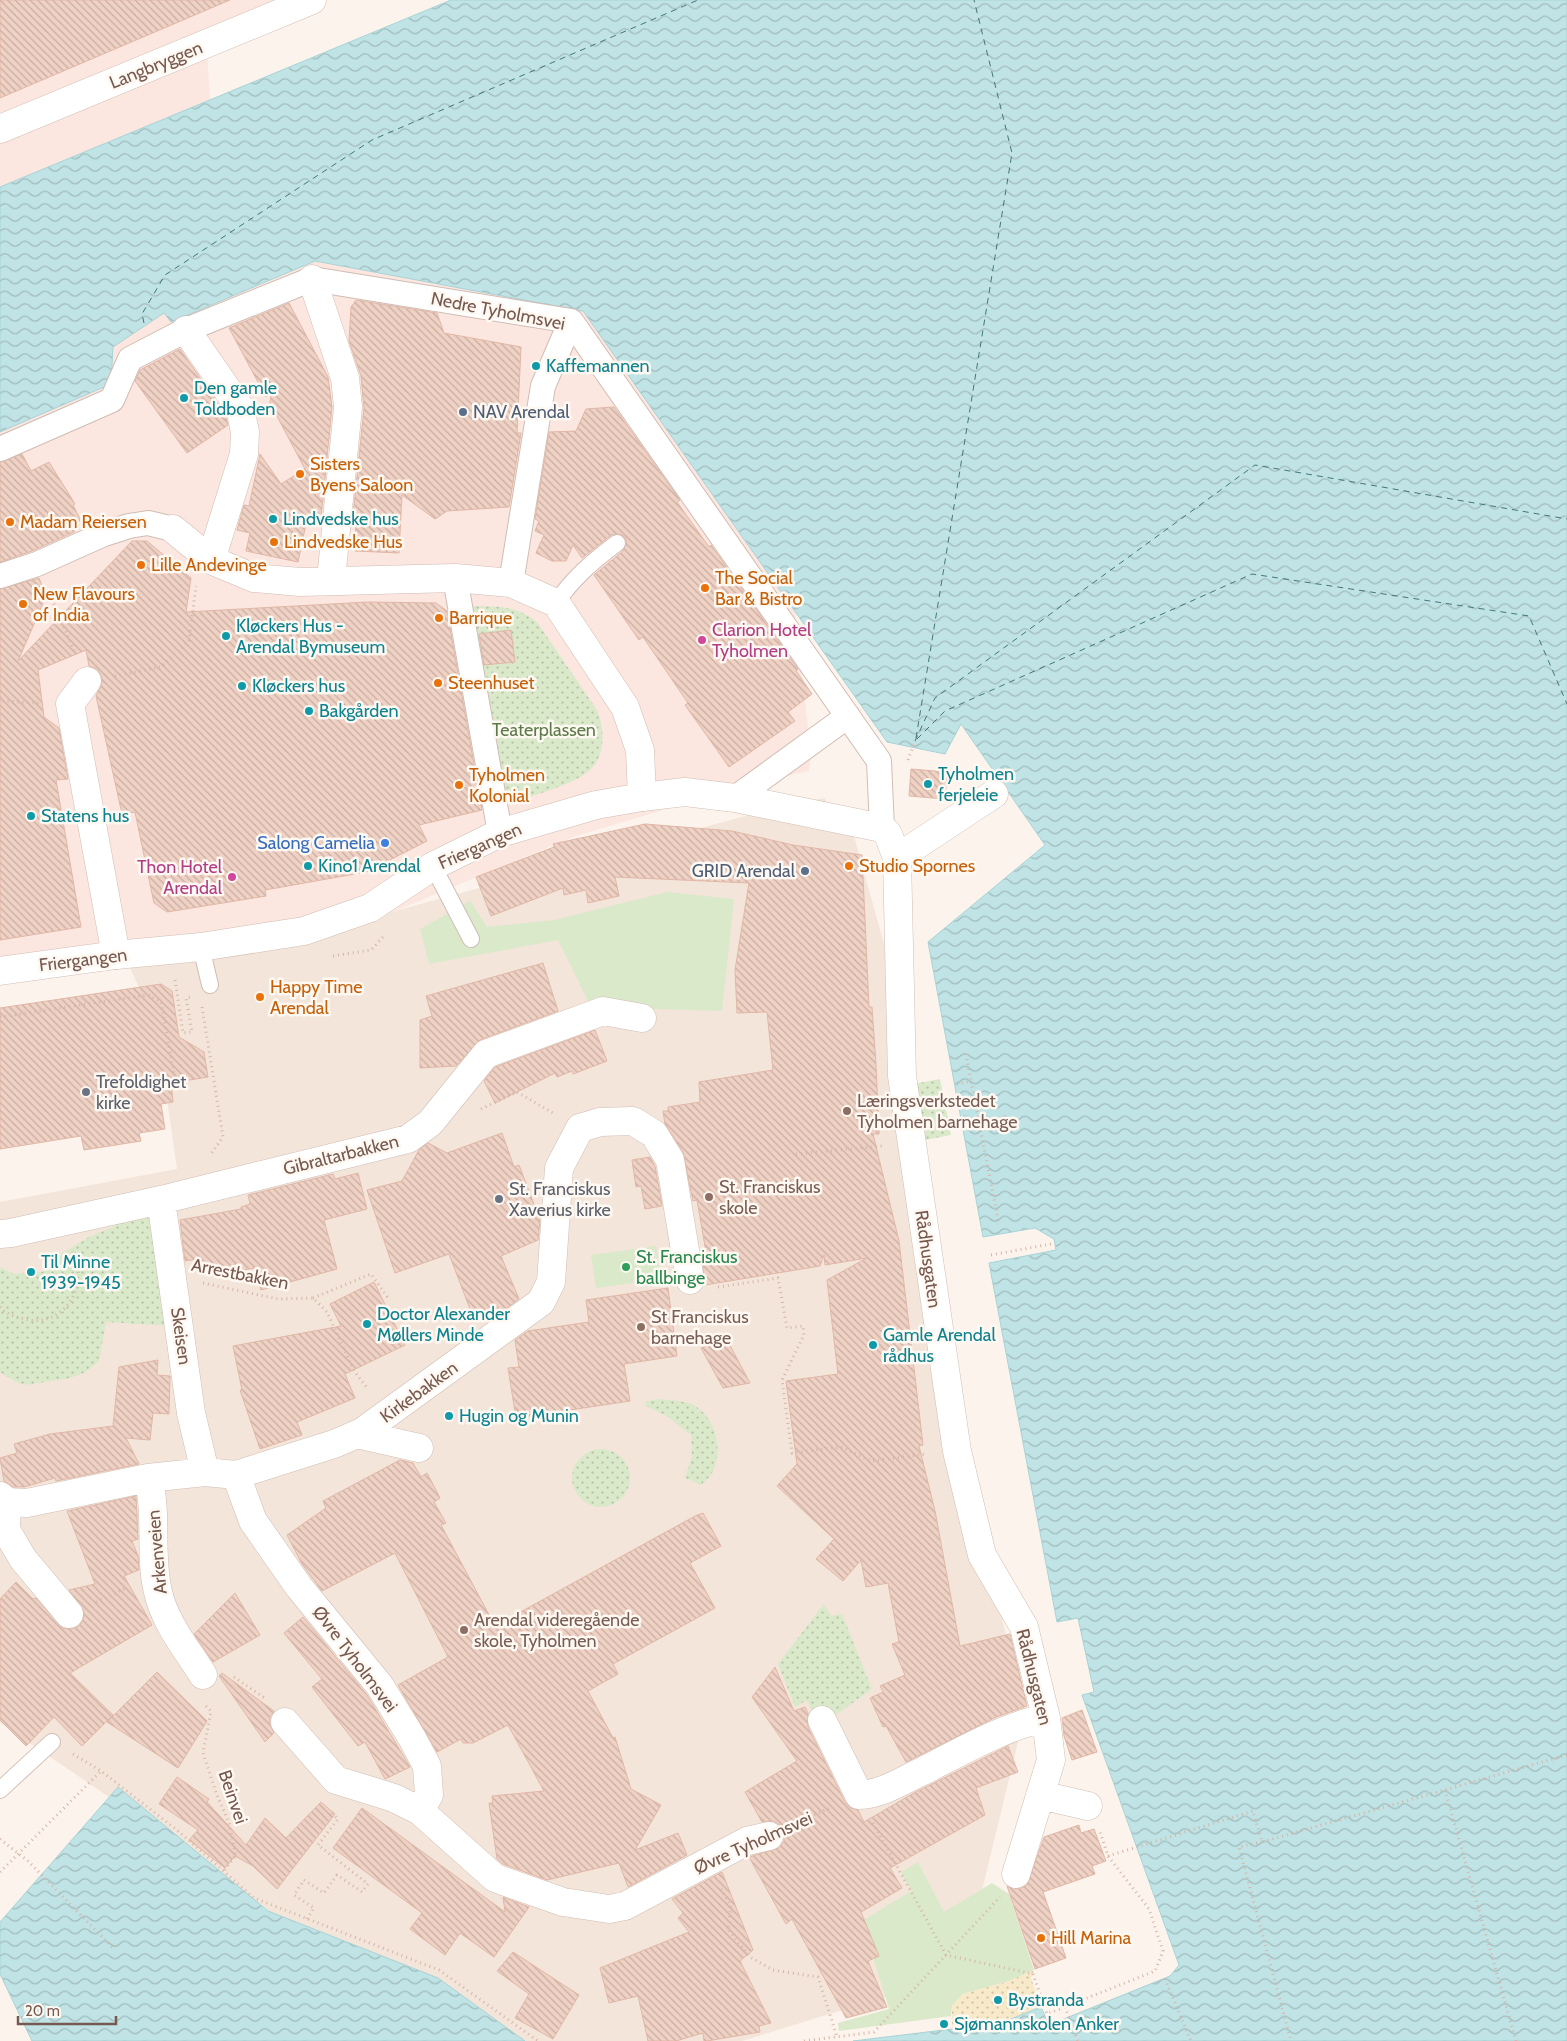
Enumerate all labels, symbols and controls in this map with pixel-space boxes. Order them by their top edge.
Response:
street label: Langbryggen [106,36,206,94]
street label: Nedre Tyholmsvei [429,287,567,335]
place label: Kaffemannen [546,355,650,377]
marker: Kaffemannen [530,360,542,372]
place label: Den gamle Toldboden [194,377,277,420]
marker: Den gamle Toldboden [178,392,190,404]
place label: NAV Arendal [473,401,570,423]
marker: NAV Arendal [457,406,469,418]
place label: Sisters Byens Saloon [310,453,413,496]
marker: Sisters Byens Saloon [294,468,306,480]
place label: Lindvedske hus [283,508,399,530]
place label: Madam Reiersen [20,511,147,533]
marker: Lindvedske hus [267,513,279,525]
marker: Madam Reiersen [4,516,16,528]
place label: Lindvedske Hus [284,531,403,553]
marker: Lindvedske Hus [268,536,280,548]
place label: Lille Andevinge [151,554,267,576]
marker: Lille Andevinge [135,559,147,571]
place label: The Social Bar & Bistro [715,567,803,610]
marker: The Social Bar & Bistro [699,582,711,594]
place label: New Flavours of India [33,583,135,626]
marker: New Flavours of India [17,598,29,610]
place label: Barrique [449,607,512,629]
marker: Barrique [433,612,445,624]
place label: Kløckers Hus - Arendal Bymuseum [236,615,385,658]
place label: Clarion Hotel Tyholmen [712,619,812,662]
marker: Kløckers Hus - Arendal Bymuseum [220,630,232,642]
marker: Clarion Hotel Tyholmen [696,634,708,646]
place label: Steenhuset [448,672,535,694]
place label: Kløckers hus [252,675,345,697]
marker: Steenhuset [432,677,444,689]
marker: Kløckers hus [236,680,248,692]
place label: Bakgården [319,700,398,722]
marker: Bakgården [303,705,315,717]
park label: Teaterplassen [492,719,596,741]
place label: Tyholmen ferjeleie [938,763,1014,806]
place label: Tyholmen Kolonial [469,764,545,807]
marker: Tyholmen ferjeleie [922,778,934,790]
marker: Tyholmen Kolonial [453,779,465,791]
place label: Statens hus [41,805,129,827]
marker: Statens hus [25,810,37,822]
street label: Friergangen [435,818,525,874]
place label: Salong Camelia [257,832,375,854]
marker: Salong Camelia [379,837,391,849]
place label: Kino1 Arendal [318,855,421,877]
place label: Studio Spornes [859,855,975,877]
place label: Thon Hotel Arendal [137,856,223,899]
marker: Kino1 Arendal [302,860,314,872]
place label: GRID Arendal [692,860,796,882]
marker: Studio Spornes [843,860,855,872]
marker: GRID Arendal [799,865,811,877]
marker: Thon Hotel Arendal [226,871,238,883]
street label: Friergangen [38,944,128,976]
place label: Happy Time Arendal [270,976,362,1019]
marker: Happy Time Arendal [254,991,266,1003]
place label: Trefoldighet kirke [96,1071,186,1114]
marker: Trefoldighet kirke [80,1086,92,1098]
place label: Læringsverkstedet Tyholmen barnehage [857,1090,1017,1133]
marker: Læringsverkstedet Tyholmen barnehage [841,1105,853,1117]
street label: Gibraltarbakken [281,1130,401,1180]
place label: St. Franciskus skole [719,1176,820,1219]
place label: St. Franciskus Xaverius kirke [509,1178,611,1221]
marker: St. Franciskus skole [703,1191,715,1203]
marker: St. Franciskus Xaverius kirke [493,1193,505,1205]
street label: Rådhusgaten [910,1209,946,1309]
place label: St. Franciskus ballbinge [636,1246,737,1289]
place label: Til Minne 1939-1945 [41,1251,121,1294]
street label: Arrestbakken [190,1254,290,1294]
marker: St. Franciskus ballbinge [620,1261,632,1273]
marker: Til Minne 1939-1945 [25,1266,37,1278]
place label: Doctor Alexander Møllers Minde [377,1303,510,1346]
street label: Skeisen [166,1306,196,1366]
place label: St Franciskus barnehage [651,1306,749,1349]
marker: Doctor Alexander Møllers Minde [361,1318,373,1330]
marker: St Franciskus barnehage [635,1321,647,1333]
place label: Gamle Arendal rådhus [883,1324,996,1367]
marker: Gamle Arendal rådhus [867,1339,879,1351]
street label: Kirkebakken [376,1356,462,1428]
place label: Hugin og Munin [459,1405,579,1427]
marker: Hugin og Munin [443,1410,455,1422]
street label: Arkenveien [142,1509,172,1595]
street label: Øvre Tyholmsvei [308,1601,402,1717]
place label: Arendal videregående skole, Tyholmen [474,1609,639,1652]
marker: Arendal videregående skole, Tyholmen [458,1624,470,1636]
street label: Rådhusgaten [1011,1626,1057,1728]
street label: Beinvei [214,1767,252,1827]
street label: Øvre Tyholmsvei [690,1807,816,1879]
place label: Hill Marina [1051,1927,1132,1949]
marker: Hill Marina [1035,1932,1047,1944]
place label: Bystranda [1008,1989,1084,2011]
scale bar [18,1994,115,2026]
marker: Bystranda [992,1994,1004,2006]
text: 20 m [25,2002,60,2020]
place label: Sjømannskolen Anker [954,2013,1119,2035]
marker: Sjømannskolen Anker [938,2018,950,2030]

